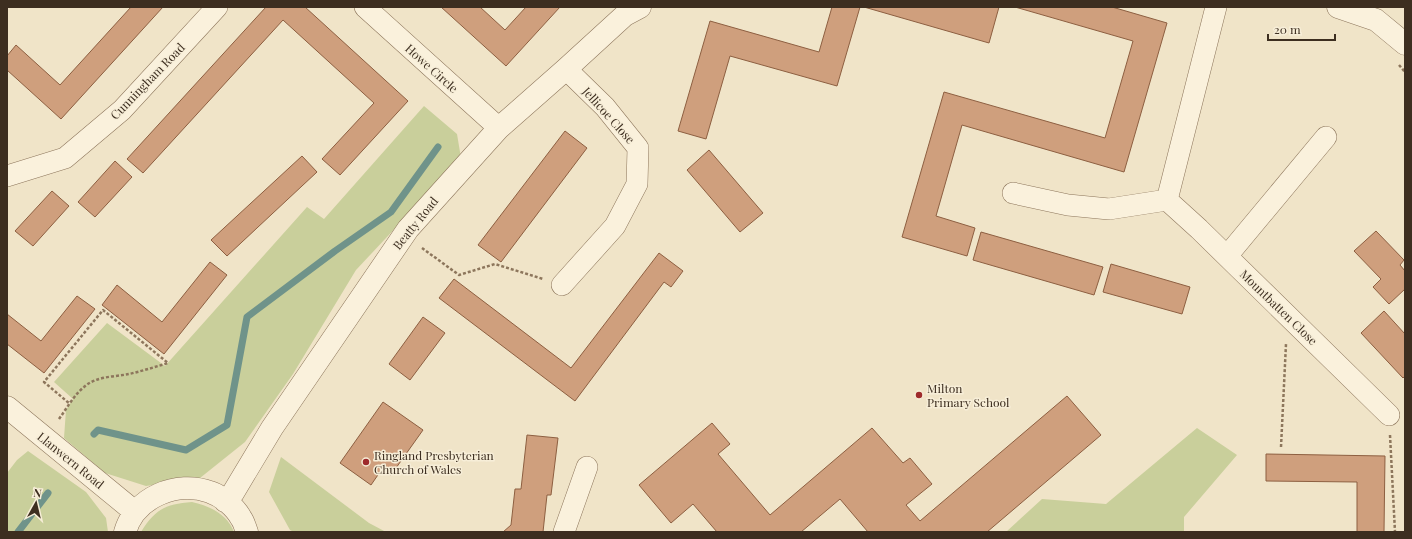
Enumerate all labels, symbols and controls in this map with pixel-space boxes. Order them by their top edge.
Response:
scale bar [1268,16,1335,42]
text: 20 m [1274,21,1301,37]
street label: Cunningham Road [106,39,188,123]
street label: Howe Circle [402,40,462,96]
street label: Jellicoe Close [579,82,639,147]
street label: Beatty Road [389,193,441,253]
street label: Mountbatten Close [1237,266,1321,348]
place label: Milton Primary School [927,380,1010,410]
marker: Milton Primary School [914,390,924,400]
street label: Llanwern Road [34,428,108,492]
place label: Ringland Presbyterian Church of Wales [374,447,494,477]
marker: Ringland Presbyterian Church of Wales [361,457,371,467]
north arrow [16,483,56,523]
text: N [32,485,42,501]

